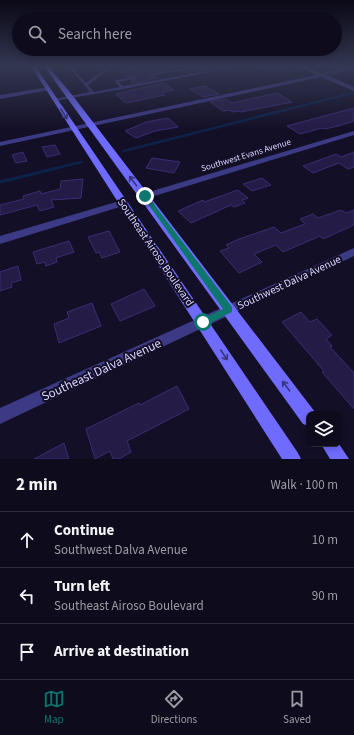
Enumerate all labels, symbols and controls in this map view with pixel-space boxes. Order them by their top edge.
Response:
search box [12,12,342,56]
icon: search [26,23,48,45]
text: Search here [58,24,132,45]
one-way arrow [61,108,69,120]
street label: Southwest Evans Avenue [200,135,293,175]
one-way arrow [129,175,137,186]
route end [136,187,154,205]
street label: Southeast Airoso Boulevard [114,196,197,309]
street label: Southwest Dalva Avenue [235,252,344,313]
route start [194,313,212,331]
street label: Southeast Dalva Avenue [39,334,164,406]
one-way arrow [220,349,228,360]
one-way arrow [281,381,290,392]
map controls [306,411,342,447]
button: layers [306,411,342,447]
text: 2 min [16,473,57,497]
text: Walk · 100 m [270,476,338,494]
text: Continue [54,520,114,541]
icon: ahead [16,529,38,551]
text: 10 m [312,531,338,549]
text: Southwest Dalva Avenue [54,541,187,559]
text: Turn left [54,576,110,597]
icon: left [16,585,38,607]
text: 90 m [312,587,338,605]
text: Southeast Airoso Boulevard [54,597,204,615]
icon: arrive [16,641,38,663]
text: Arrive at destination [54,641,189,662]
tab: Map [43,688,65,727]
tab: Directions [151,688,197,727]
tab: Saved [283,688,311,727]

